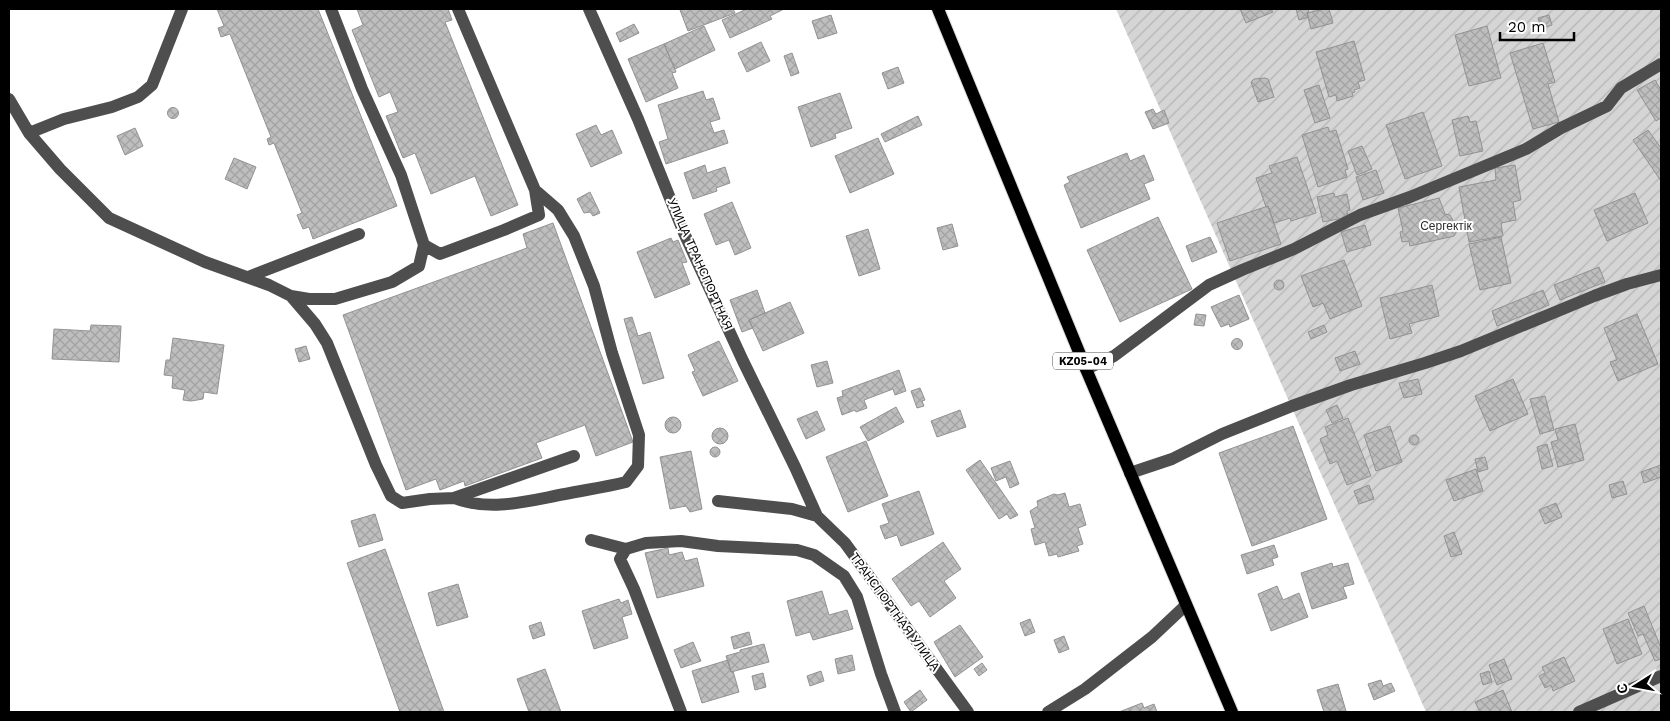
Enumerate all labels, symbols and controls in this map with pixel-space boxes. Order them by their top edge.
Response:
scale bar [1500,10,1574,42]
text: 20 m [1508,18,1546,36]
street label: УЛИЦА ТРАНСПОРТНАЯ [665,196,735,332]
park label: Сергектік [1420,219,1473,233]
road number: KZ05-04 [1053,352,1113,370]
street label: ТРАНСПОРТНАЯ УЛИЦА [847,550,943,674]
north arrow [1610,661,1660,711]
text: С [1613,682,1631,695]

